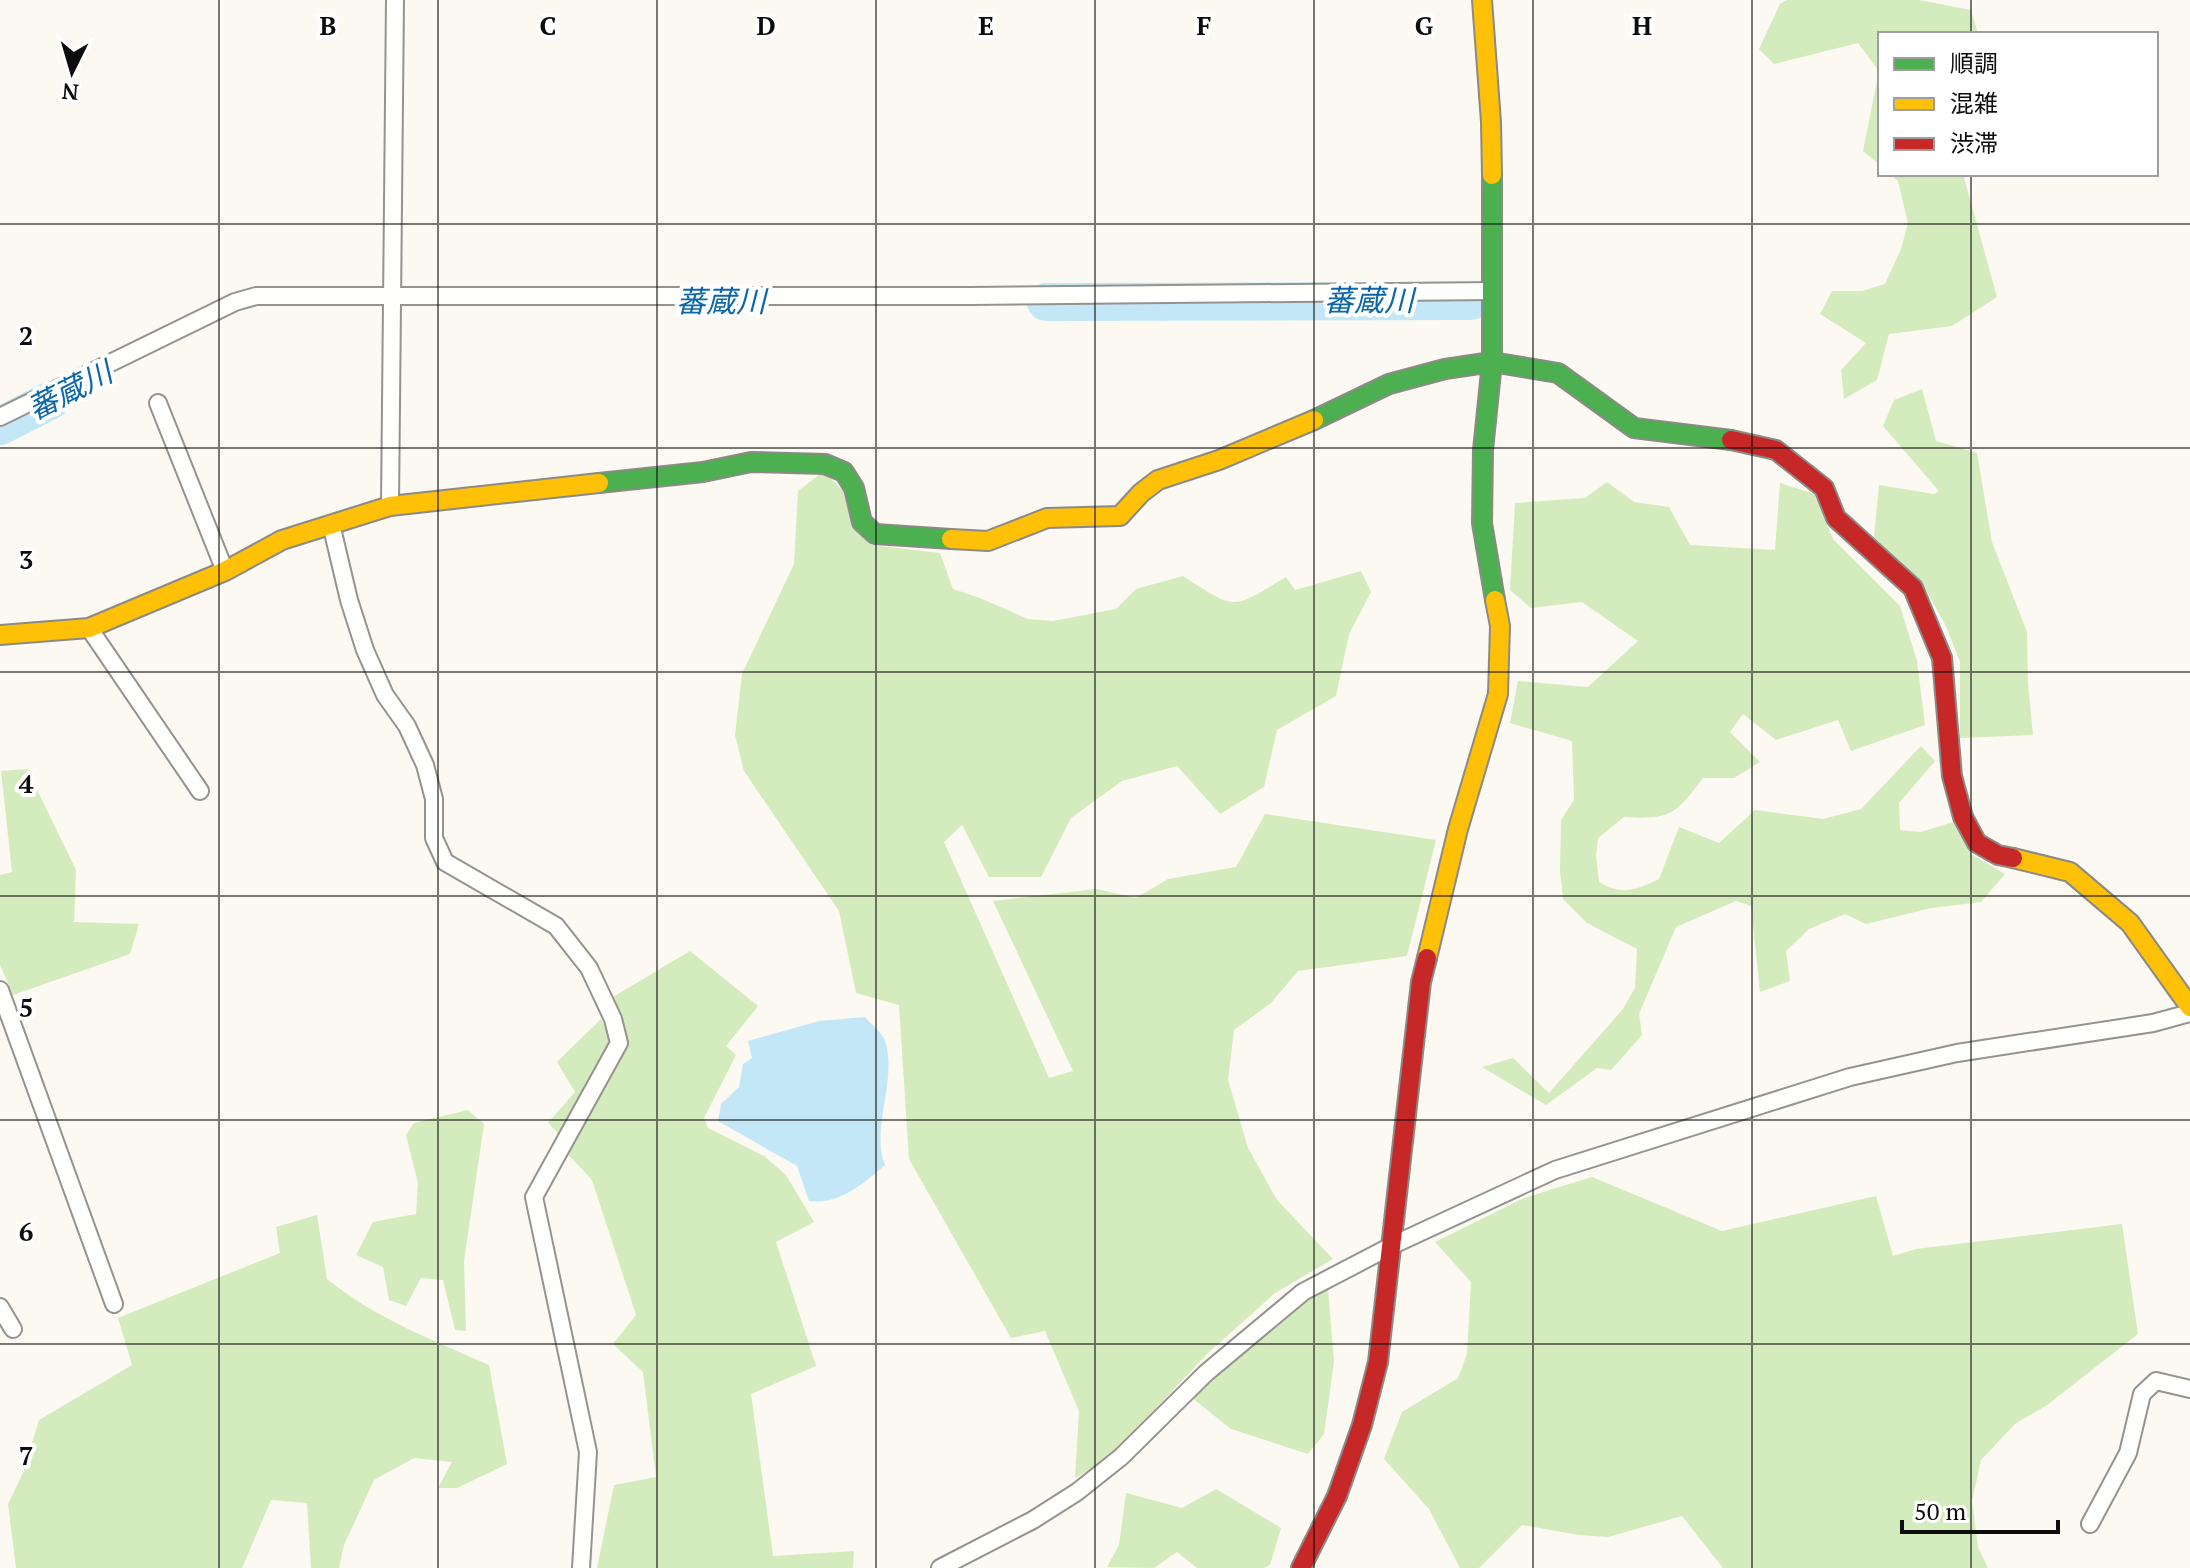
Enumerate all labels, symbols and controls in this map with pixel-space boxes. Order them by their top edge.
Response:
text: B [320,8,336,42]
text: C [540,8,556,42]
text: D [756,8,776,42]
text: E [978,8,994,42]
text: F [1197,8,1212,42]
text: G [1415,8,1434,42]
text: H [1632,8,1652,42]
north arrow [32,32,112,112]
legend [1878,32,2158,176]
text: 順調 [1950,47,1998,79]
text: N [60,77,80,108]
text: 混雑 [1950,87,1998,119]
text: 渋滞 [1950,127,1998,159]
water label: 蕃蔵川 [1324,280,1417,320]
water label: 蕃蔵川 [676,281,769,321]
text: 2 [19,318,33,352]
water label: 蕃蔵川 [20,350,121,428]
text: 3 [19,542,33,576]
text: 4 [19,766,34,800]
text: 5 [19,990,33,1024]
text: 6 [19,1214,33,1248]
text: 7 [19,1438,33,1472]
scale bar [1902,1484,2058,1534]
text: 50 m [1914,1495,1966,1527]

